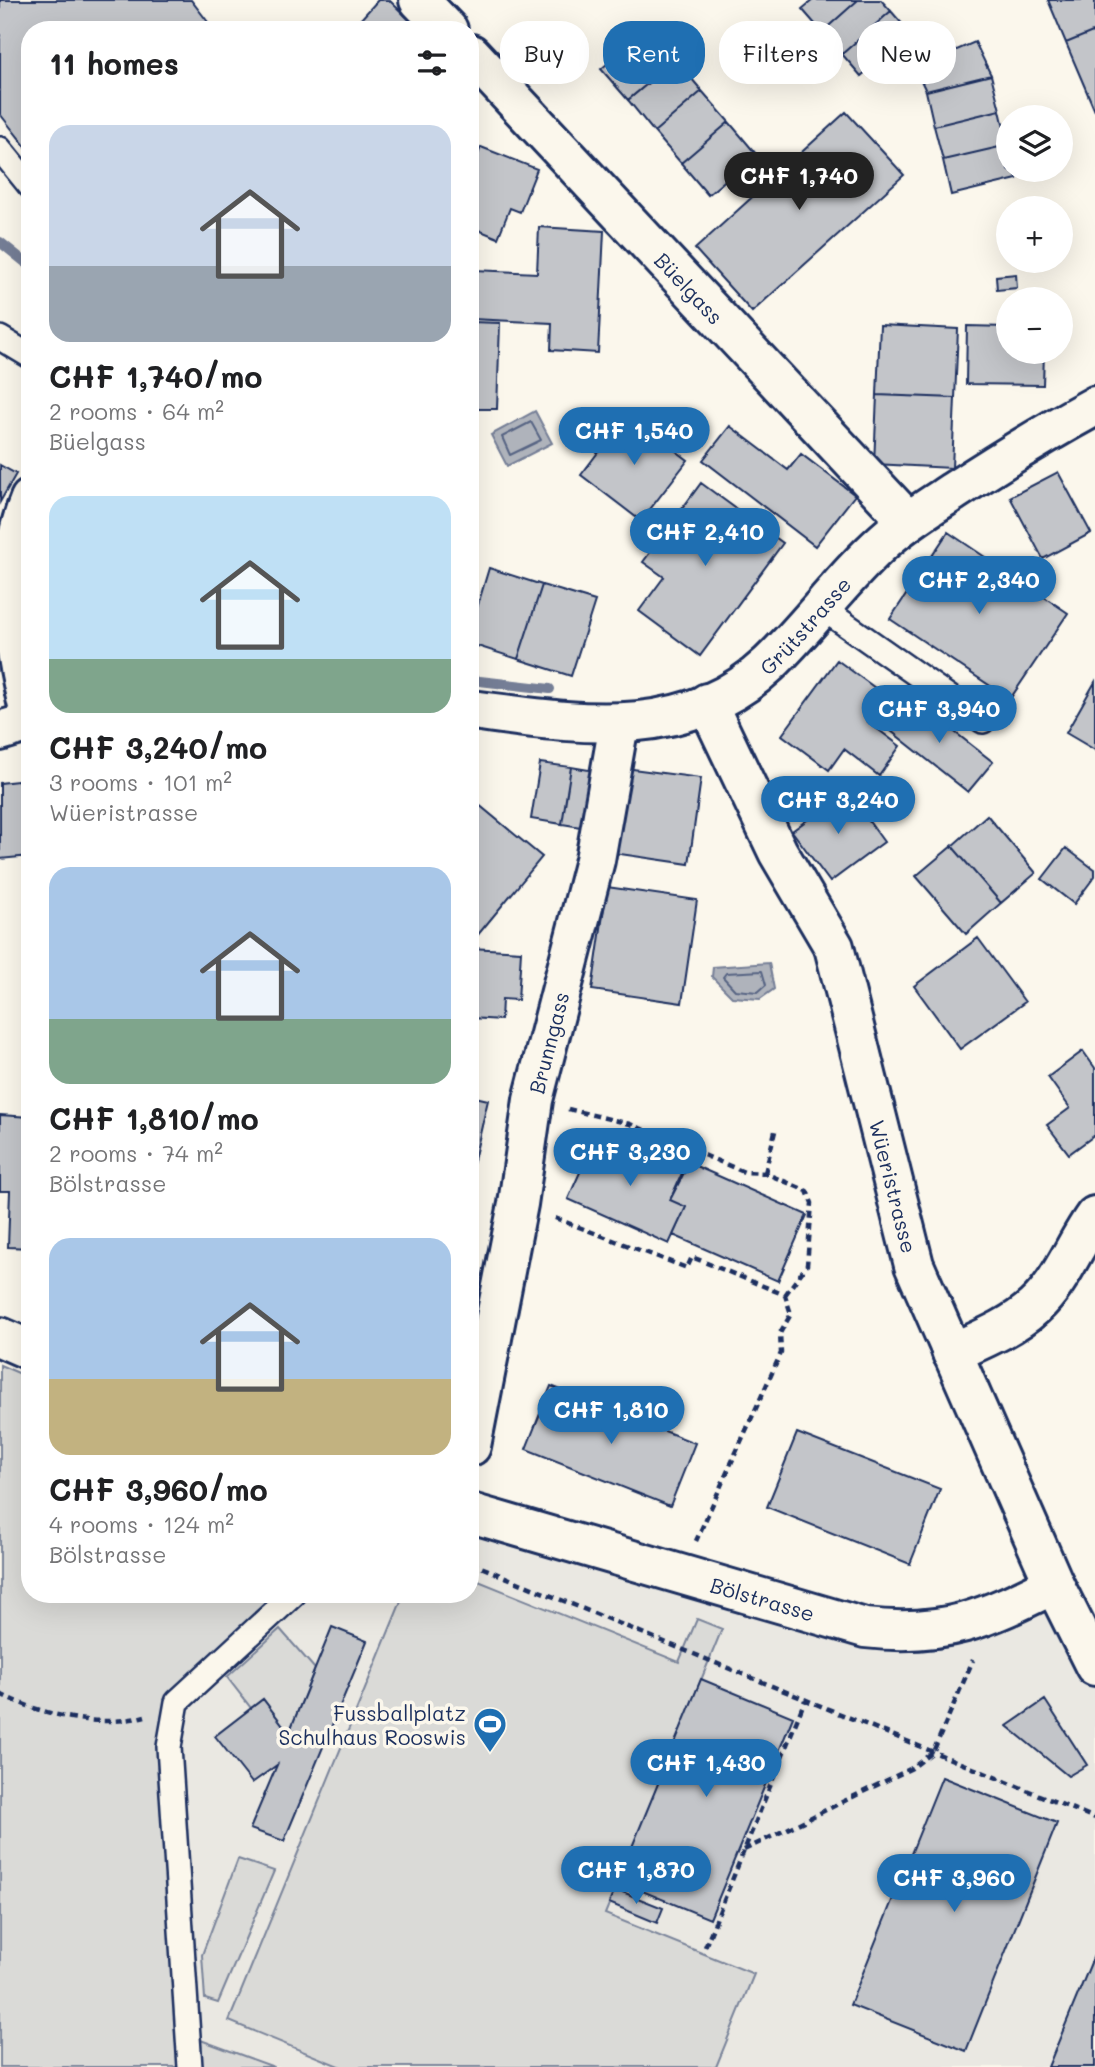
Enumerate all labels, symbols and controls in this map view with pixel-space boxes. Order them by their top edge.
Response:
chip: Buy [500,21,589,84]
chip: Rent [603,21,705,84]
chip: Filters [719,21,843,84]
chip: New [857,21,956,84]
text: 11 homes [49,43,179,83]
icon: filters [413,44,451,82]
map controls [996,105,1073,364]
button: layers [996,105,1073,182]
pin: CHF 1,740 [719,152,879,212]
text: CHF 1,740 [740,160,858,190]
icon: home [187,171,313,297]
button: + [996,196,1073,273]
street label: Büelgass [650,246,730,329]
button: − [996,287,1073,364]
text: CHF 1,740/mo [49,356,263,396]
text: 2 rooms · 64 m² [49,396,224,426]
pin: CHF 1,540 [554,407,714,467]
text: CHF 1,540 [575,415,693,445]
text: Büelgass [49,426,146,456]
pin: CHF 2,410 [625,508,785,568]
text: CHF 2,410 [646,516,764,546]
icon: home [187,542,313,668]
pin: CHF 2,340 [899,556,1059,616]
text: CHF 2,340 [918,564,1040,594]
street label: Grütstrasse [753,570,856,680]
pin: CHF 3,940 [859,686,1019,745]
text: CHF 3,940 [878,693,1000,723]
text: CHF 3,240/mo [49,727,267,767]
text: 3 rooms · 101 m² [49,767,232,797]
pin: CHF 3,240 [758,776,918,836]
text: CHF 3,240 [777,784,899,814]
text: Wüeristrasse [49,797,198,827]
icon: home [187,913,313,1039]
street label: Brunngass [522,989,574,1096]
text: CHF 1,810/mo [49,1098,259,1138]
street label: Wüeristrasse [864,1117,924,1256]
pin: CHF 3,230 [550,1128,710,1188]
text: CHF 3,230 [570,1136,690,1166]
text: 2 rooms · 74 m² [49,1138,223,1168]
text: Bölstrasse [49,1168,166,1198]
icon: home [187,1284,313,1410]
pin: CHF 1,810 [531,1386,691,1446]
text: CHF 1,810 [553,1394,669,1424]
text: CHF 3,960/mo [49,1469,268,1509]
text: 4 rooms · 124 m² [49,1509,234,1539]
text: Bölstrasse [49,1539,166,1569]
street label: Bölstrasse [708,1570,818,1626]
place label: Fussballplatz Schulhaus Rooswis [278,1699,466,1750]
sports icon: Fussballplatz Schulhaus Rooswis [471,1705,509,1754]
pin: CHF 1,430 [626,1740,786,1799]
text: CHF 1,430 [646,1747,766,1777]
pin: CHF 1,870 [556,1846,716,1906]
text: CHF 1,870 [577,1854,695,1884]
pin: CHF 3,960 [874,1854,1034,1914]
text: CHF 3,960 [893,1862,1015,1892]

